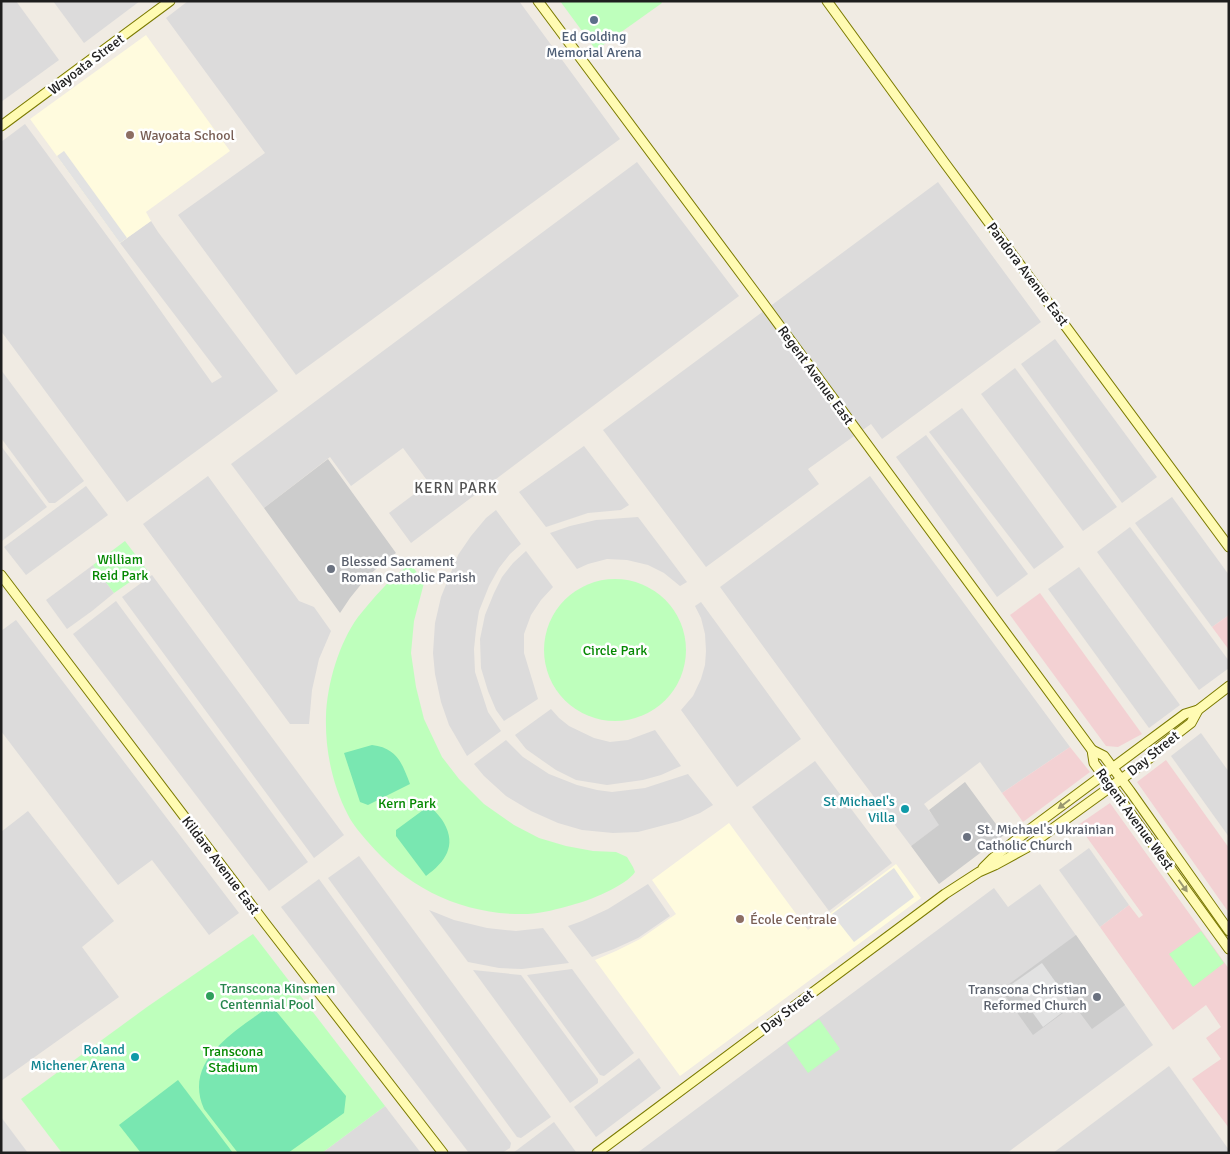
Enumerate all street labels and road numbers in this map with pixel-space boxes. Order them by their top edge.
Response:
street label: Wayoata Street [45,30,128,98]
street label: Pandora Avenue East [983,219,1072,329]
street label: Regent Avenue East [774,323,857,428]
street label: Day Street [1124,727,1183,779]
street label: Regent Avenue West [1092,765,1177,874]
street label: Kildare Avenue East [178,813,263,918]
street label: Day Street [757,986,817,1037]

